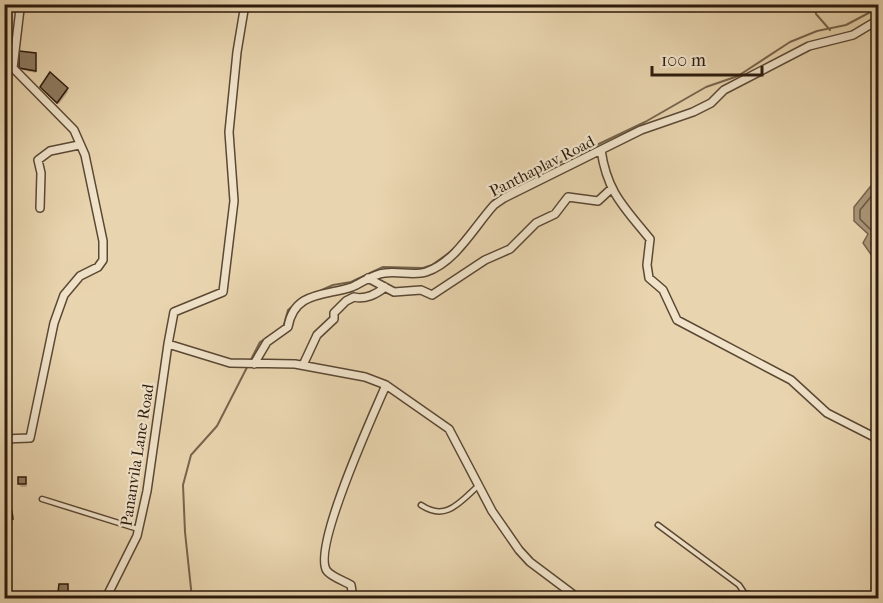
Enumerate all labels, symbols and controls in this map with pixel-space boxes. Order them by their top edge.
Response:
scale bar [652,39,762,77]
text: 100 m [661,50,706,71]
street label: Panthaplav Road [486,131,598,201]
street label: Pananvila Lane Road [116,382,158,528]

